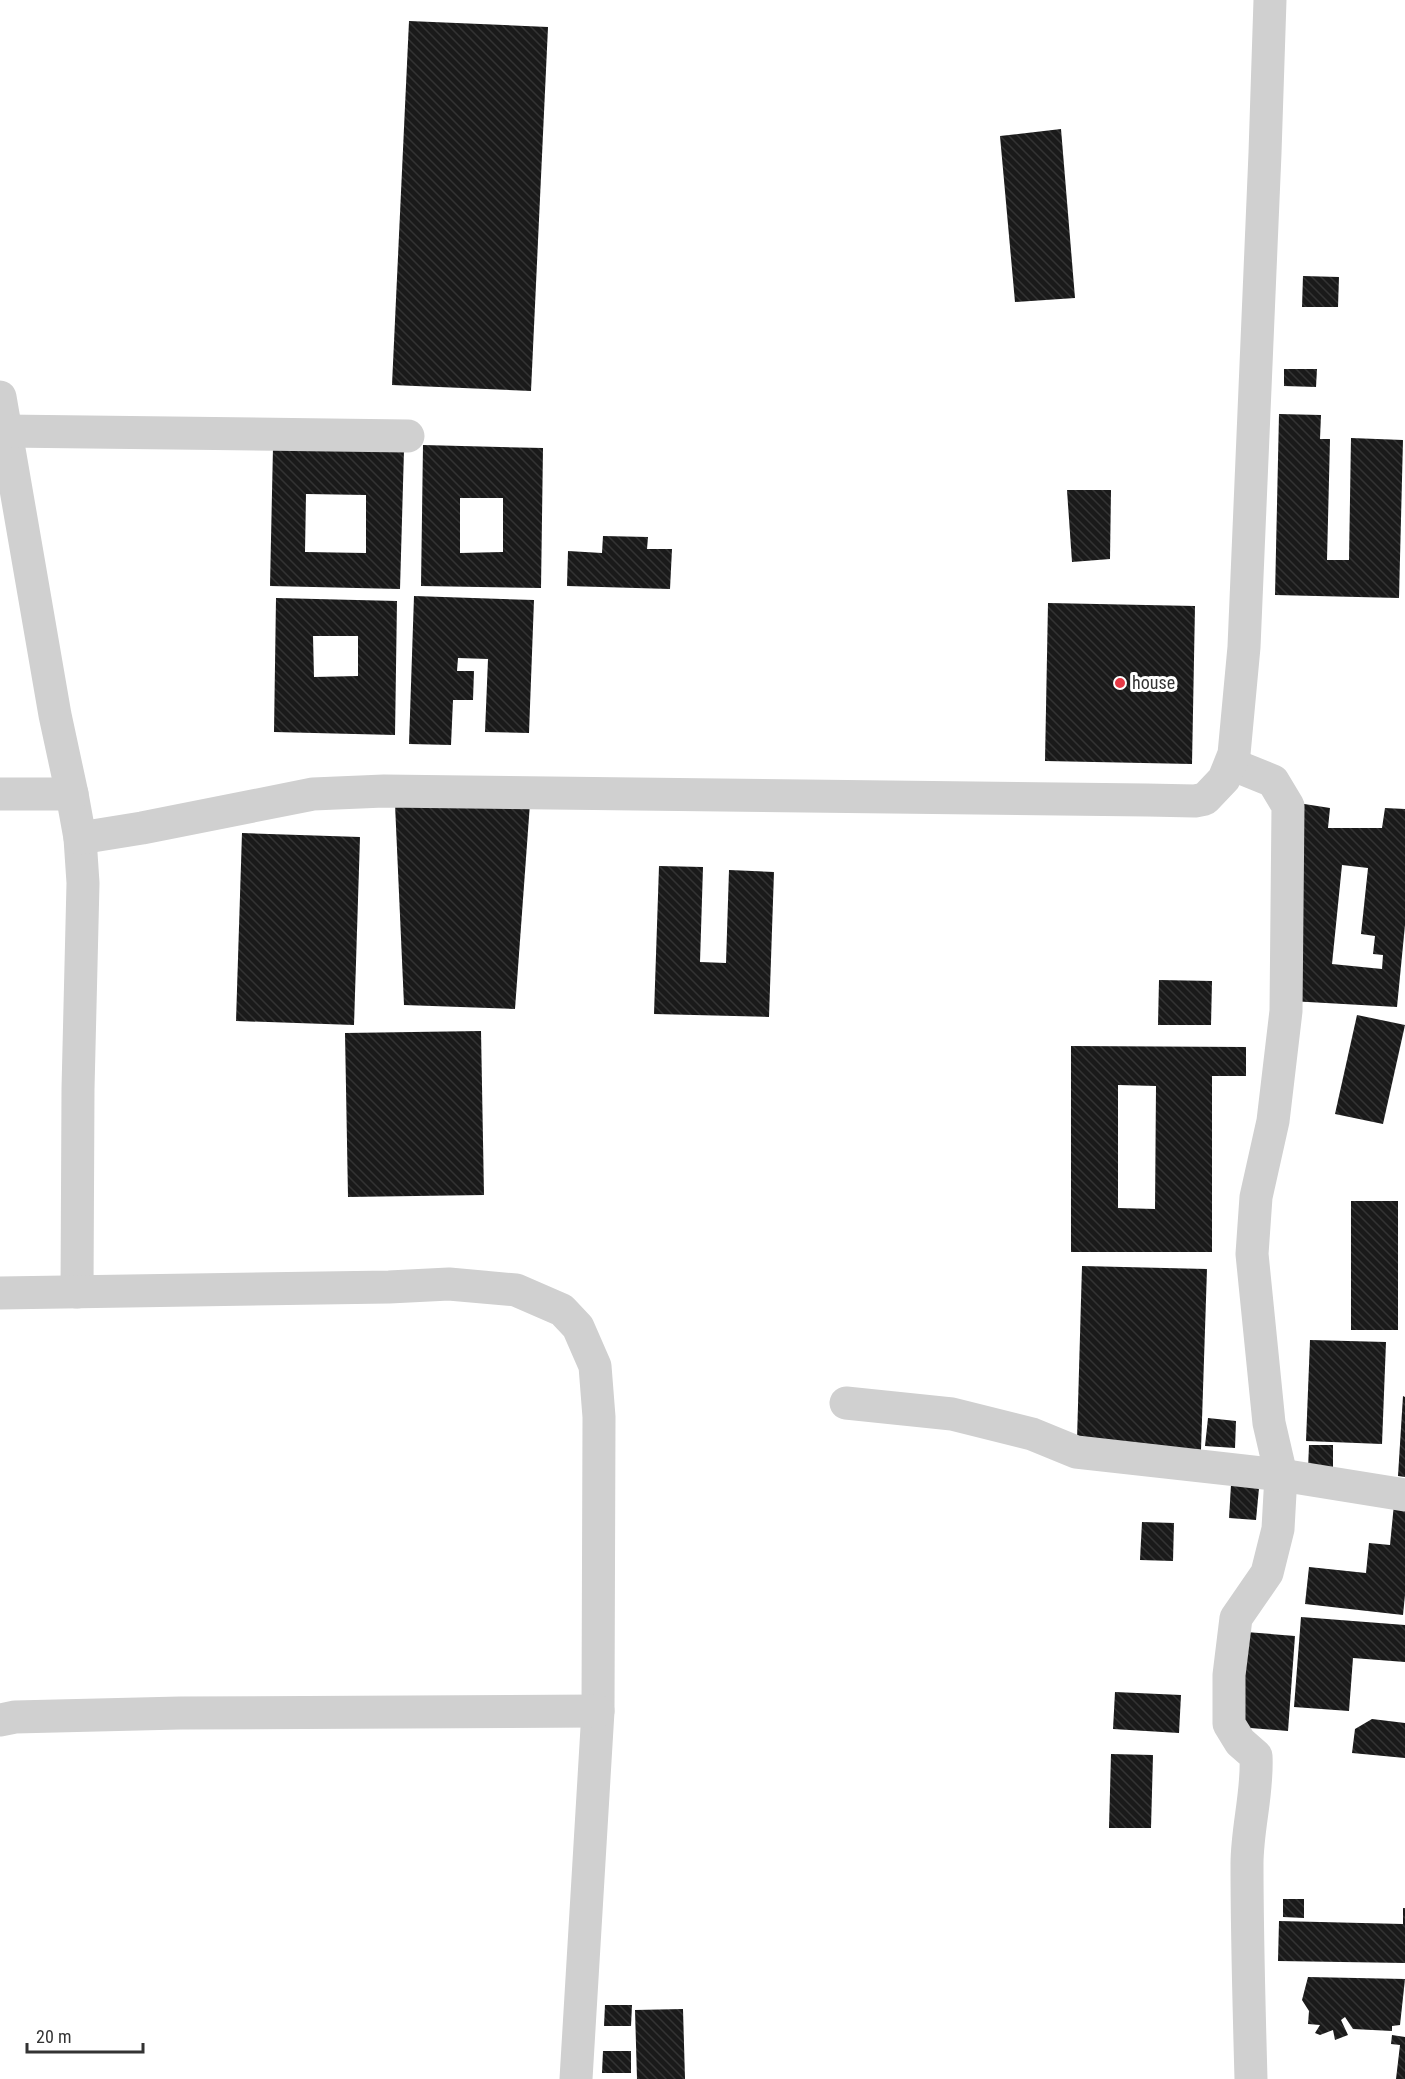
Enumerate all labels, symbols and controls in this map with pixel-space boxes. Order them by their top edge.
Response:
place label: house [1132,672,1175,693]
marker: house [1113,676,1127,690]
scale bar [27,2016,142,2054]
text: 20 m [36,2026,71,2047]

